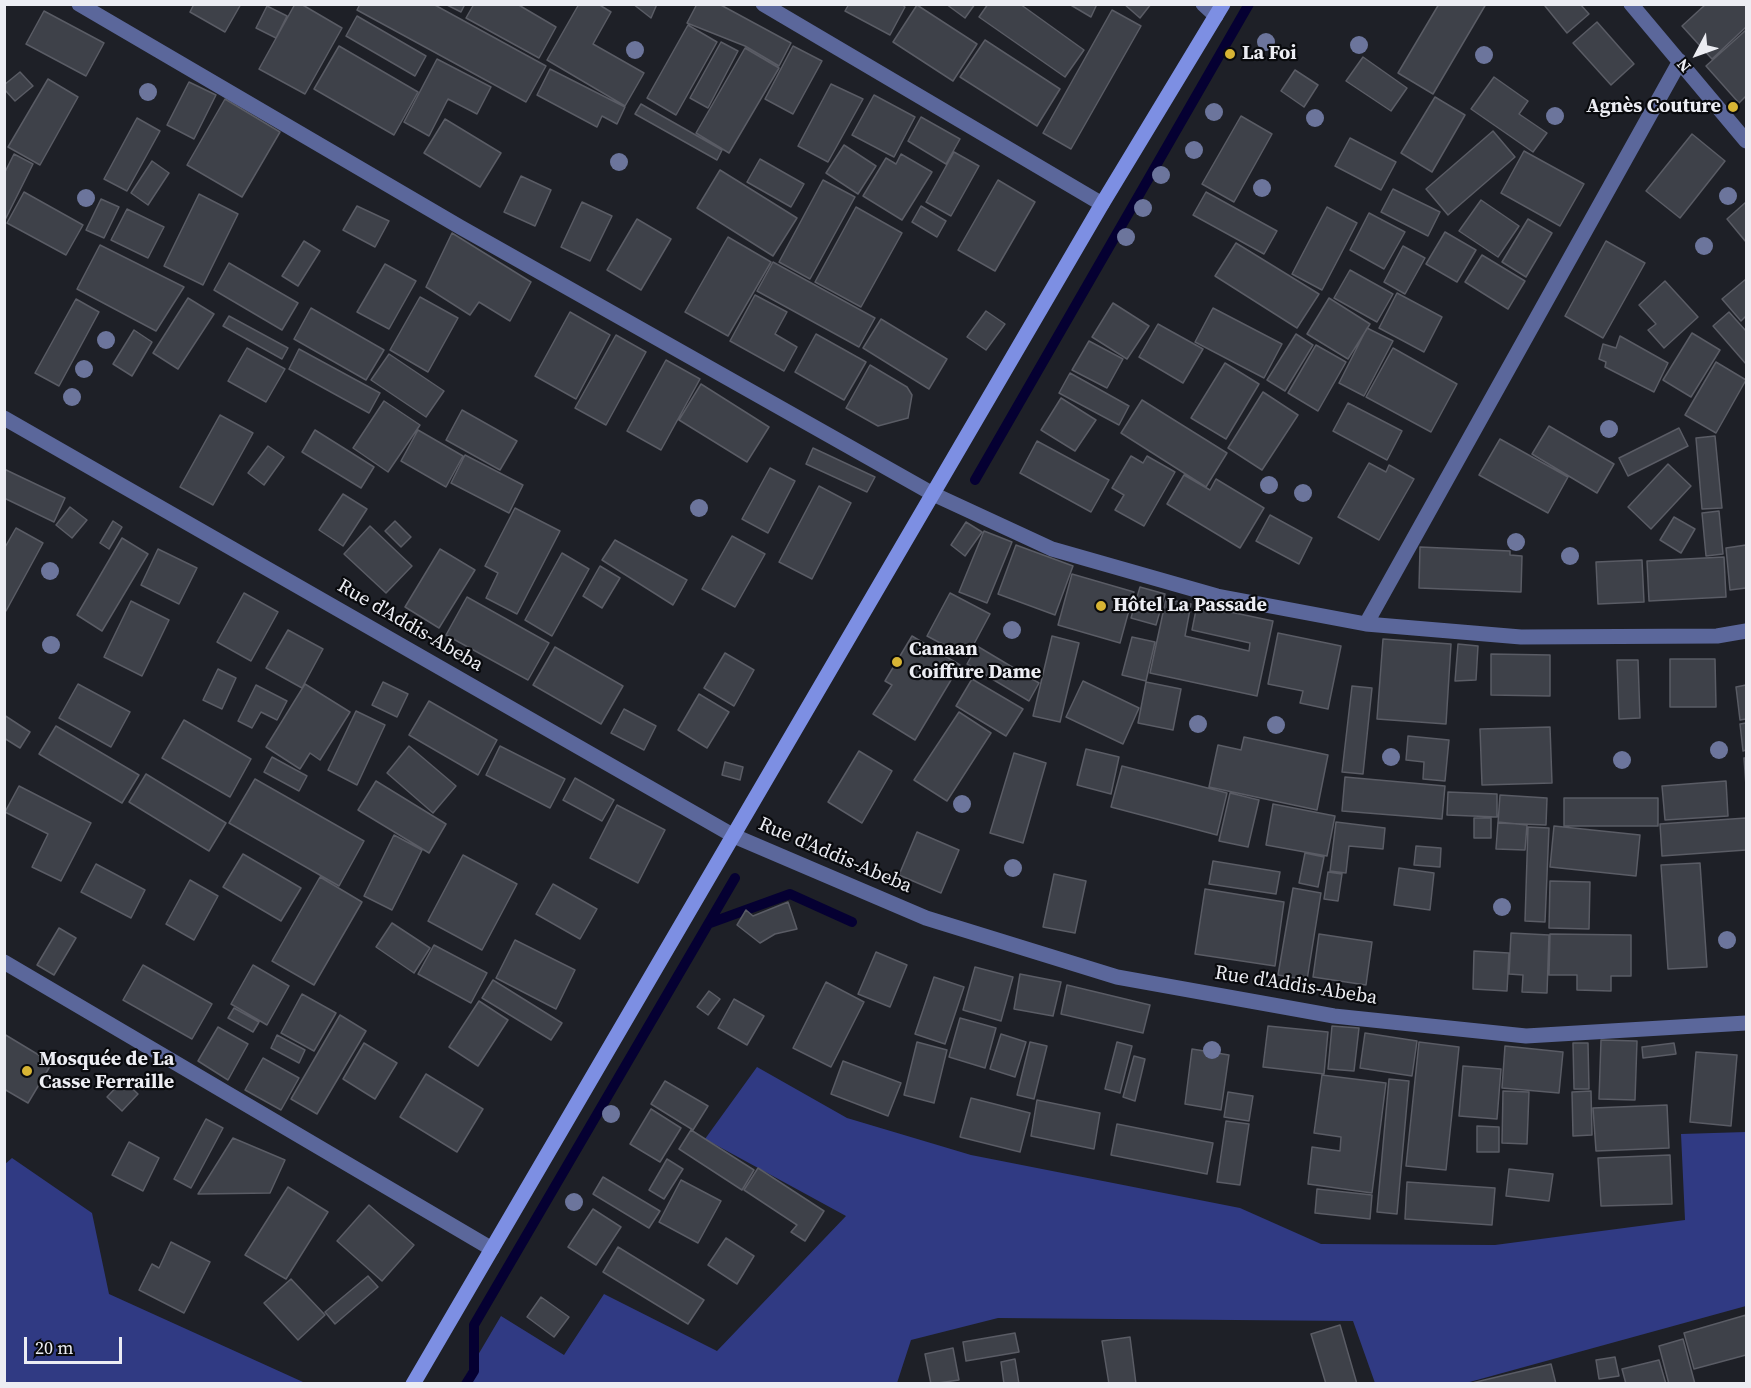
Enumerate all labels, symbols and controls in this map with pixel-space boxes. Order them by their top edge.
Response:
north arrow [1667,24,1727,84]
place label: La Foi [1242,42,1297,66]
marker: La Foi [1223,47,1237,61]
text: N [1671,54,1696,77]
place label: Agnès Couture [1586,95,1721,119]
marker: Agnès Couture [1726,100,1740,114]
street label: Rue d'Addis-Abeba [333,575,487,677]
place label: Hôtel La Passade [1113,594,1267,618]
marker: Hôtel La Passade [1094,599,1108,613]
place label: Canaan Coiffure Dame [909,638,1041,685]
marker: Canaan Coiffure Dame [890,655,904,669]
street label: Rue d'Addis-Abeba [755,813,915,899]
street label: Rue d'Addis-Abeba [1213,961,1379,1011]
place label: Mosquée de La Casse Ferraille [39,1048,174,1095]
marker: Mosquée de La Casse Ferraille [20,1064,34,1078]
scale bar [27,1325,124,1363]
text: 20 m [35,1335,73,1360]

